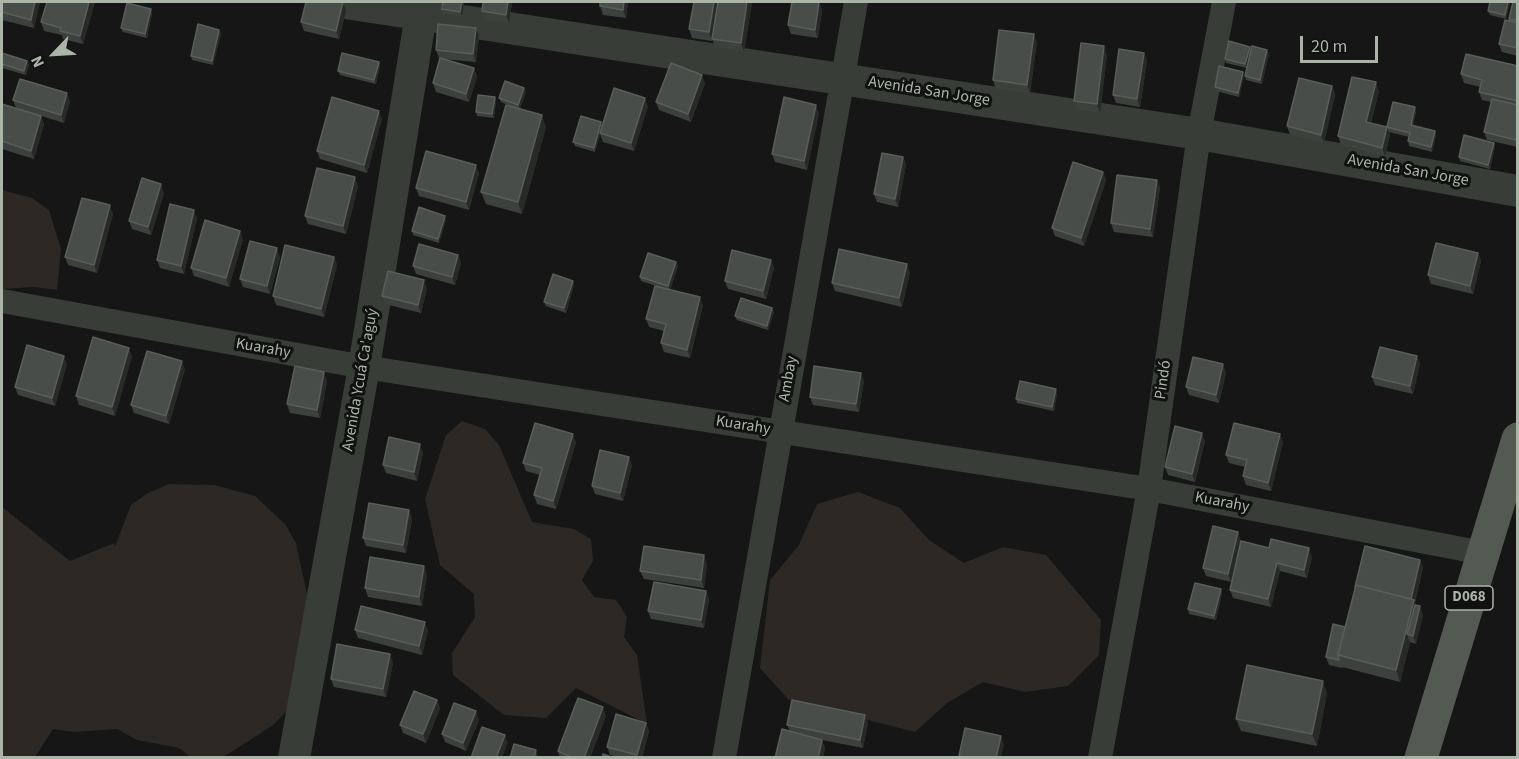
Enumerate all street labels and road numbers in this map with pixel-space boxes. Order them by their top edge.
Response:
street label: Avenida San Jorge [867,73,991,111]
street label: Avenida San Jorge [1346,151,1470,191]
street label: Avenida Ycuá Ca'aguý [339,307,383,453]
street label: Kuarahy [234,335,292,363]
street label: Ambay [776,355,802,403]
street label: Pindó [1152,359,1176,401]
street label: Kuarahy [714,412,772,440]
street label: Kuarahy [1193,488,1251,518]
road number: D068 [1445,586,1493,610]

